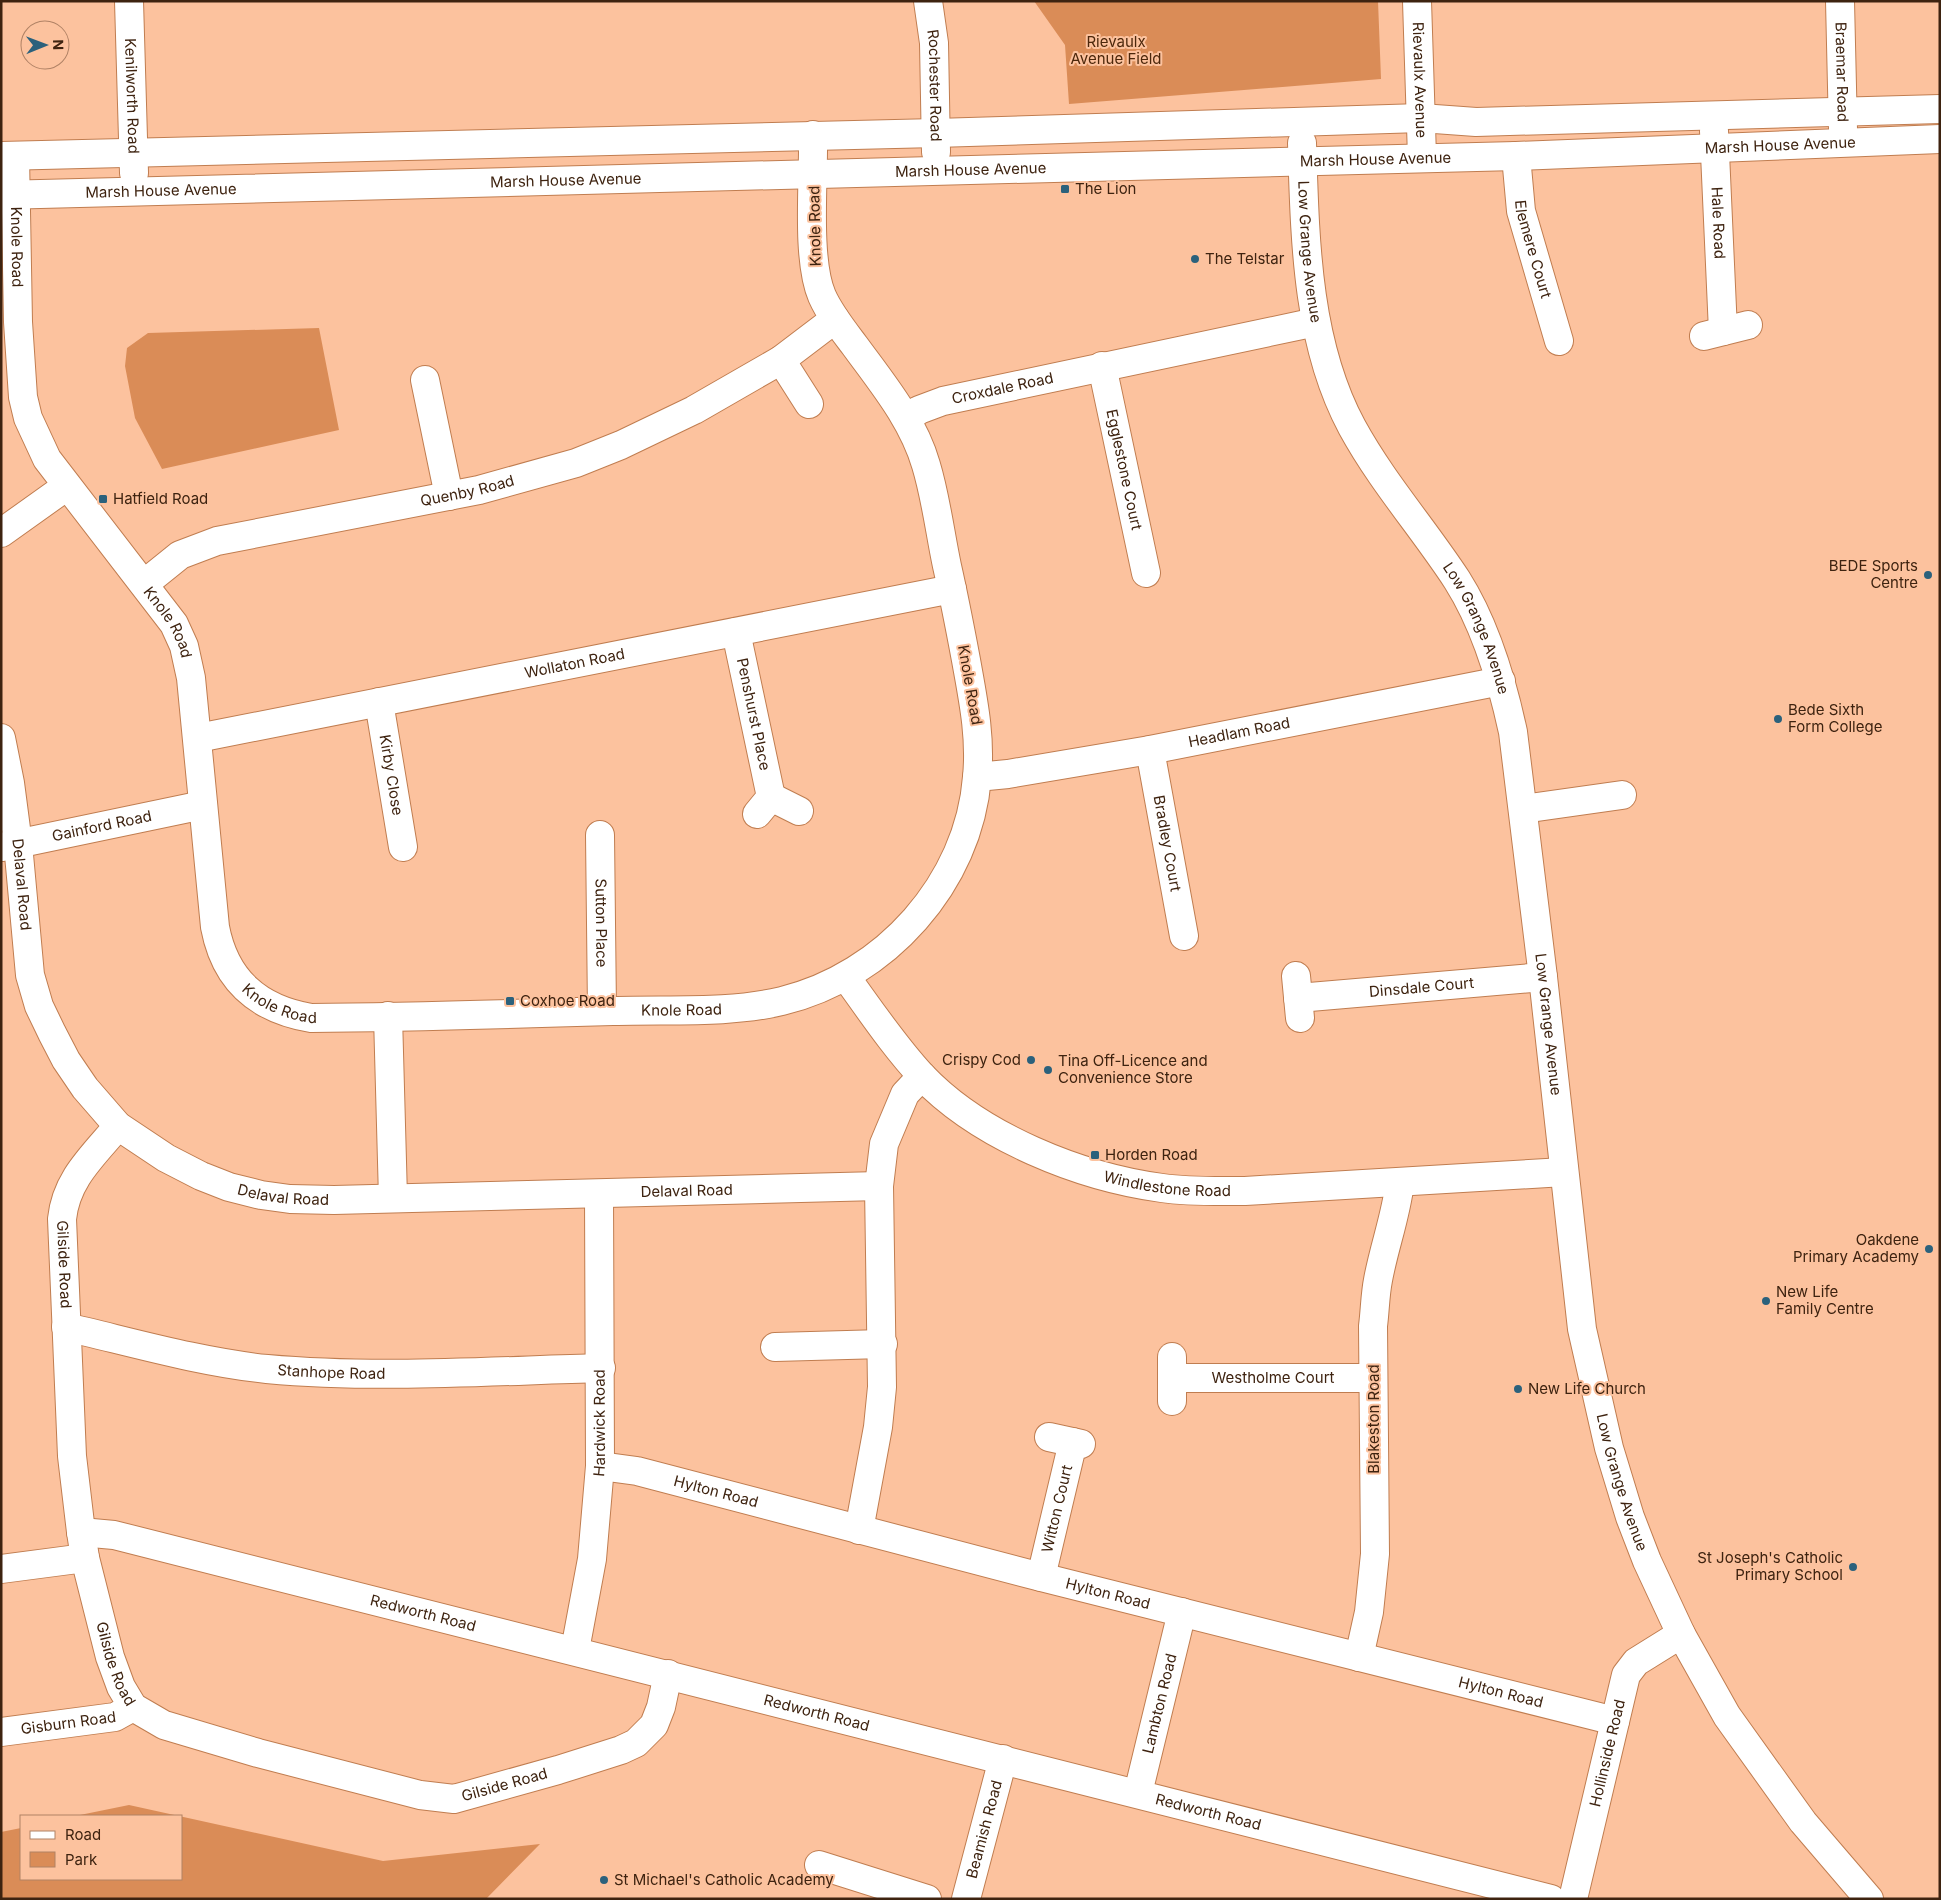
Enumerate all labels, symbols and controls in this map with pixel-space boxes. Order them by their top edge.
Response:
north arrow [20,20,70,70]
street label: Rievaulx Avenue [1409,22,1431,138]
street label: Braemar Road [1831,22,1853,122]
street label: Rochester Road [923,28,946,142]
park label: Rievaulx Avenue Field [1071,32,1161,68]
street label: Kenilworth Road [121,38,143,154]
text: N [50,39,67,50]
street label: Marsh House Avenue [1704,132,1856,157]
street label: Marsh House Avenue [1300,148,1451,171]
street label: Marsh House Avenue [895,158,1047,181]
street label: Marsh House Avenue [490,169,642,191]
street label: Marsh House Avenue [85,179,237,202]
place label: The Lion [1075,179,1137,198]
street label: Low Grange Avenue [1294,180,1326,324]
marker: The Lion [1059,183,1071,195]
street label: Knole Road [804,185,825,267]
street label: Hale Road [1708,186,1730,259]
street label: Elemere Court [1511,199,1556,300]
street label: Knole Road [7,206,27,288]
place label: The Telstar [1205,249,1285,268]
marker: The Telstar [1189,253,1201,265]
street label: Croxdale Road [950,368,1055,408]
street label: Egglestone Court [1102,407,1147,532]
street label: Quenby Road [419,471,516,510]
place label: Hatfield Road [113,489,208,508]
marker: Hatfield Road [97,493,109,505]
place label: BEDE Sports Centre [1829,556,1918,592]
street label: Low Grange Avenue [1439,558,1513,696]
marker: BEDE Sports Centre [1922,569,1934,581]
street label: Knole Road [140,583,196,660]
street label: Wollaton Road [523,644,626,682]
street label: Knole Road [954,644,987,726]
street label: Penshurst Place [733,656,775,772]
place label: Bede Sixth Form College [1788,700,1882,736]
street label: Headlam Road [1187,713,1292,751]
marker: Bede Sixth Form College [1772,713,1784,725]
street label: Kirby Close [376,733,408,817]
street label: Bradley Court [1149,794,1186,893]
street label: Gainford Road [50,806,153,845]
street label: Delaval Road [8,837,36,931]
street label: Sutton Place [591,878,612,968]
street label: Low Grange Avenue [1531,952,1566,1096]
street label: Dinsdale Court [1368,973,1475,1001]
street label: Knole Road [238,979,317,1027]
place label: Coxhoe Road [520,991,615,1010]
marker: Coxhoe Road [504,995,516,1007]
street label: Knole Road [641,999,722,1019]
place label: Crispy Cod [942,1050,1021,1069]
place label: Tina Off-Licence and Convenience Store [1058,1051,1208,1087]
marker: Crispy Cod [1025,1054,1037,1066]
marker: Tina Off-Licence and Convenience Store [1042,1064,1054,1076]
place label: Horden Road [1105,1145,1198,1164]
marker: Horden Road [1089,1149,1101,1161]
street label: Windlestone Road [1102,1166,1231,1200]
street label: Delaval Road [235,1179,329,1209]
street label: Delaval Road [640,1180,733,1201]
street label: Gilside Road [53,1220,76,1309]
place label: Oakdene Primary Academy [1793,1230,1920,1266]
marker: Oakdene Primary Academy [1923,1243,1935,1255]
place label: New Life Family Centre [1776,1282,1874,1318]
marker: New Life Family Centre [1760,1295,1772,1307]
street label: Stanhope Road [277,1360,385,1383]
street label: Blakeston Road [1364,1364,1383,1474]
street label: Westholme Court [1212,1368,1335,1387]
street label: Hardwick Road [589,1369,609,1477]
place label: New Life Church [1528,1379,1646,1398]
marker: New Life Church [1512,1383,1524,1395]
street label: Low Grange Avenue [1592,1412,1652,1554]
street label: Witton Court [1037,1463,1076,1554]
street label: Hylton Road [672,1471,760,1511]
place label: St Joseph's Catholic Primary School [1697,1548,1843,1584]
marker: St Joseph's Catholic Primary School [1847,1561,1859,1573]
street label: Hylton Road [1064,1574,1152,1613]
street label: Redworth Road [368,1590,478,1635]
street label: Gilside Road [92,1620,140,1709]
street label: Lambton Road [1138,1652,1181,1755]
street label: Hylton Road [1457,1672,1545,1712]
street label: Redworth Road [762,1690,872,1735]
street label: Hollinside Road [1585,1697,1629,1809]
street label: Gisburn Road [20,1707,117,1738]
street label: Gilside Road [459,1763,550,1805]
street label: Beamish Road [962,1778,1006,1881]
street label: Redworth Road [1154,1789,1263,1834]
legend [20,1815,182,1880]
text: Road [65,1825,101,1844]
text: Park [65,1850,98,1869]
place label: St Michael's Catholic Academy [614,1870,834,1889]
marker: St Michael's Catholic Academy [598,1874,610,1886]

